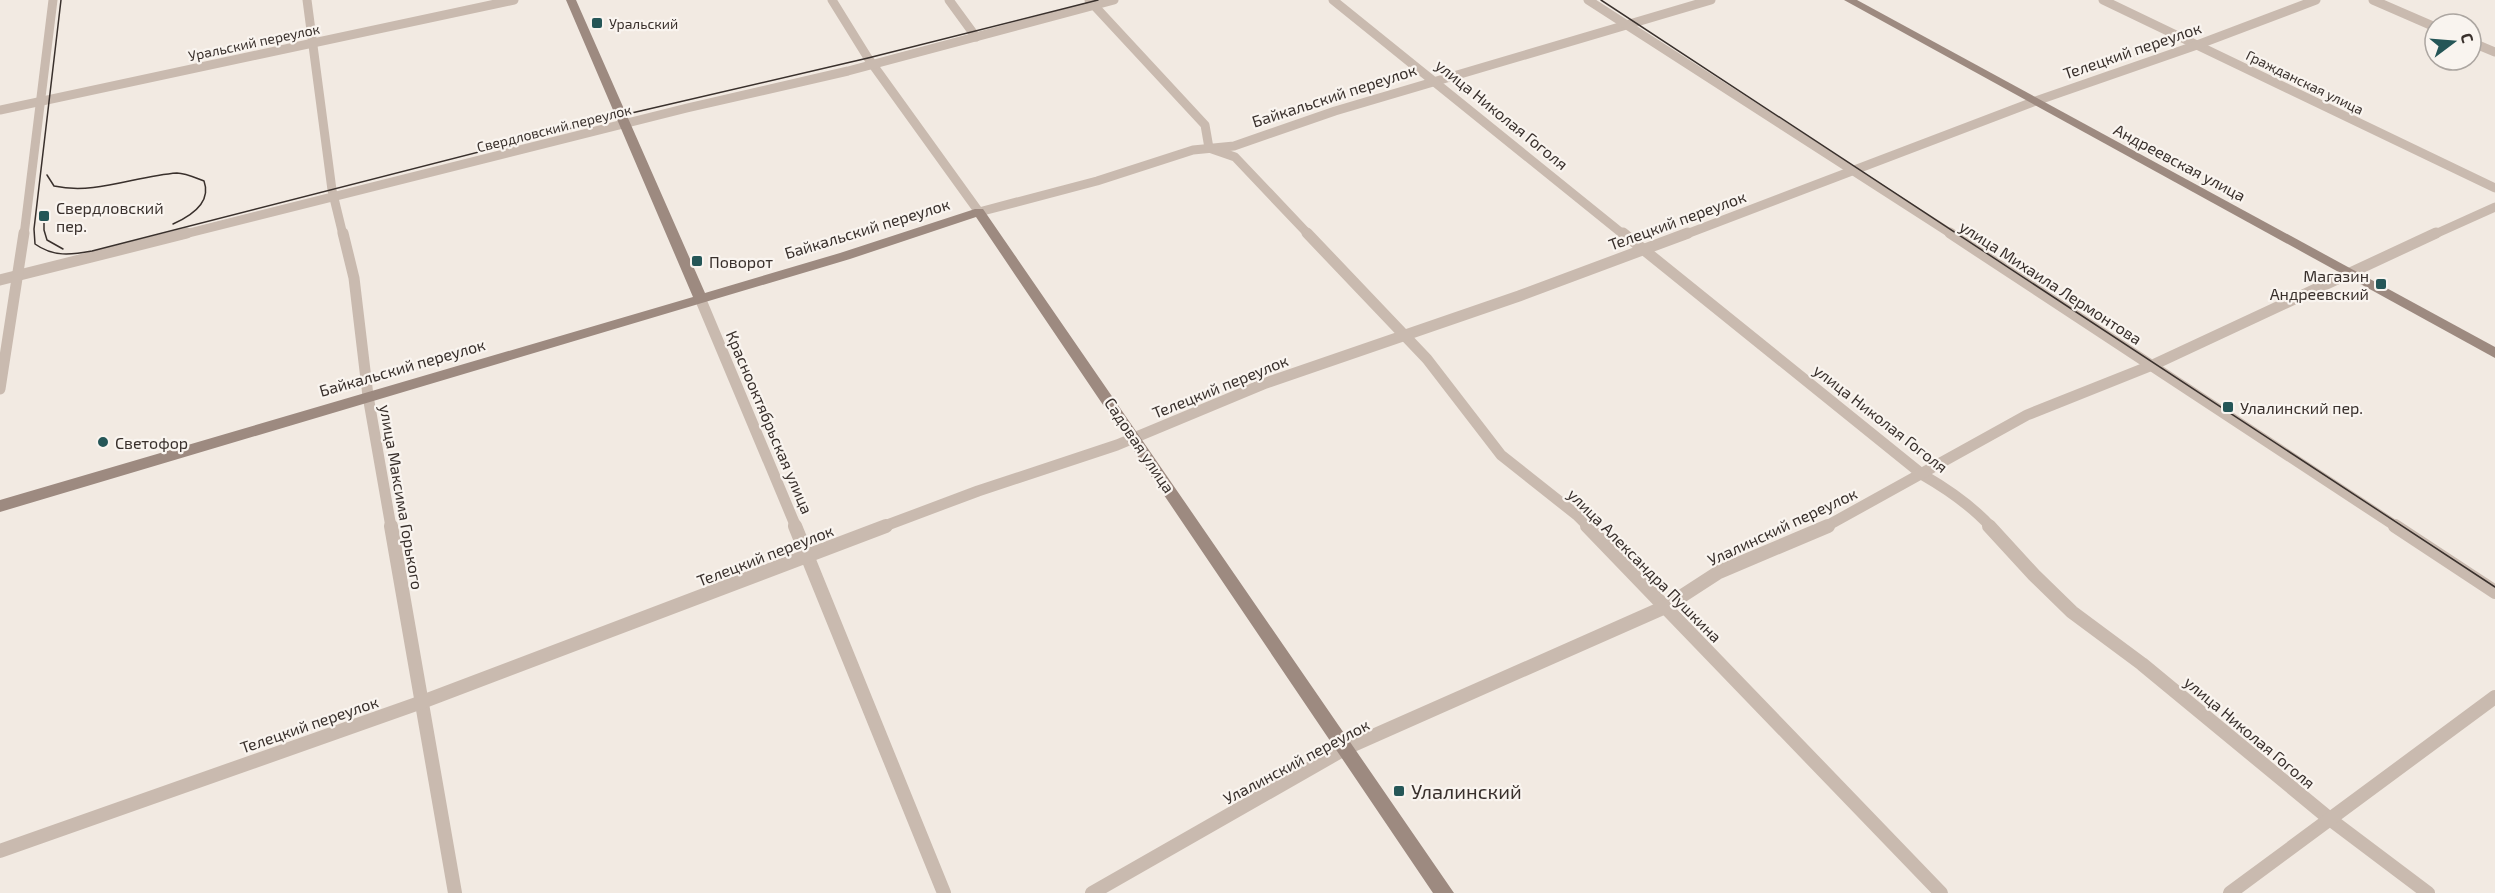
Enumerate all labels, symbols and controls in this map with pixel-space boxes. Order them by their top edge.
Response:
north arrow [2423,12,2483,72]
place label: Уральский [609,15,678,32]
marker: Уральский [590,16,604,30]
street label: Телецкий переулок [2061,17,2204,83]
street label: Уральский переулок [187,20,322,64]
text: С [2457,31,2478,45]
street label: Гражданская улица [2243,46,2367,118]
street label: улица Николая Гоголя [1431,55,1572,174]
street label: Байкальский переулок [1249,59,1419,132]
street label: Свердловский переулок [475,100,634,155]
street label: Андреевская улица [2110,119,2249,206]
street label: Телецкий переулок [1606,186,1749,255]
street label: Байкальский переулок [782,194,953,263]
place label: Свердловский пер. [56,198,164,235]
marker: Свердловский пер. [37,209,51,223]
street label: улица Михаила Лермонтова [1956,216,2146,349]
place label: Поворот [709,252,773,271]
marker: Поворот [690,254,704,268]
place label: Магазин Андреевский [2270,266,2369,303]
marker: Магазин Андреевский [2374,277,2388,291]
street label: Краснооктябрьская улица [722,327,817,517]
street label: Байкальский переулок [317,334,488,401]
street label: Телецкий переулок [1149,350,1291,423]
street label: улица Николая Гоголя [1810,360,1952,477]
street label: Садовая улица [1100,394,1179,497]
place label: Улалинский пер. [2240,398,2363,417]
marker: Улалинский пер. [2221,400,2235,414]
street label: улица Максима Горького [375,403,428,591]
place label: Светофор [115,433,188,452]
marker: Светофор [96,435,110,449]
street label: Улалинский переулок [1704,483,1861,570]
street label: улица Александра Пушкина [1563,484,1726,647]
street label: Телецкий переулок [694,520,837,591]
street label: улица Николая Гоголя [2180,672,2319,793]
street label: Телецкий переулок [238,691,381,757]
street label: Улалинский переулок [1220,714,1373,808]
place label: Улалинский [1411,779,1522,803]
marker: Улалинский [1392,784,1406,798]

